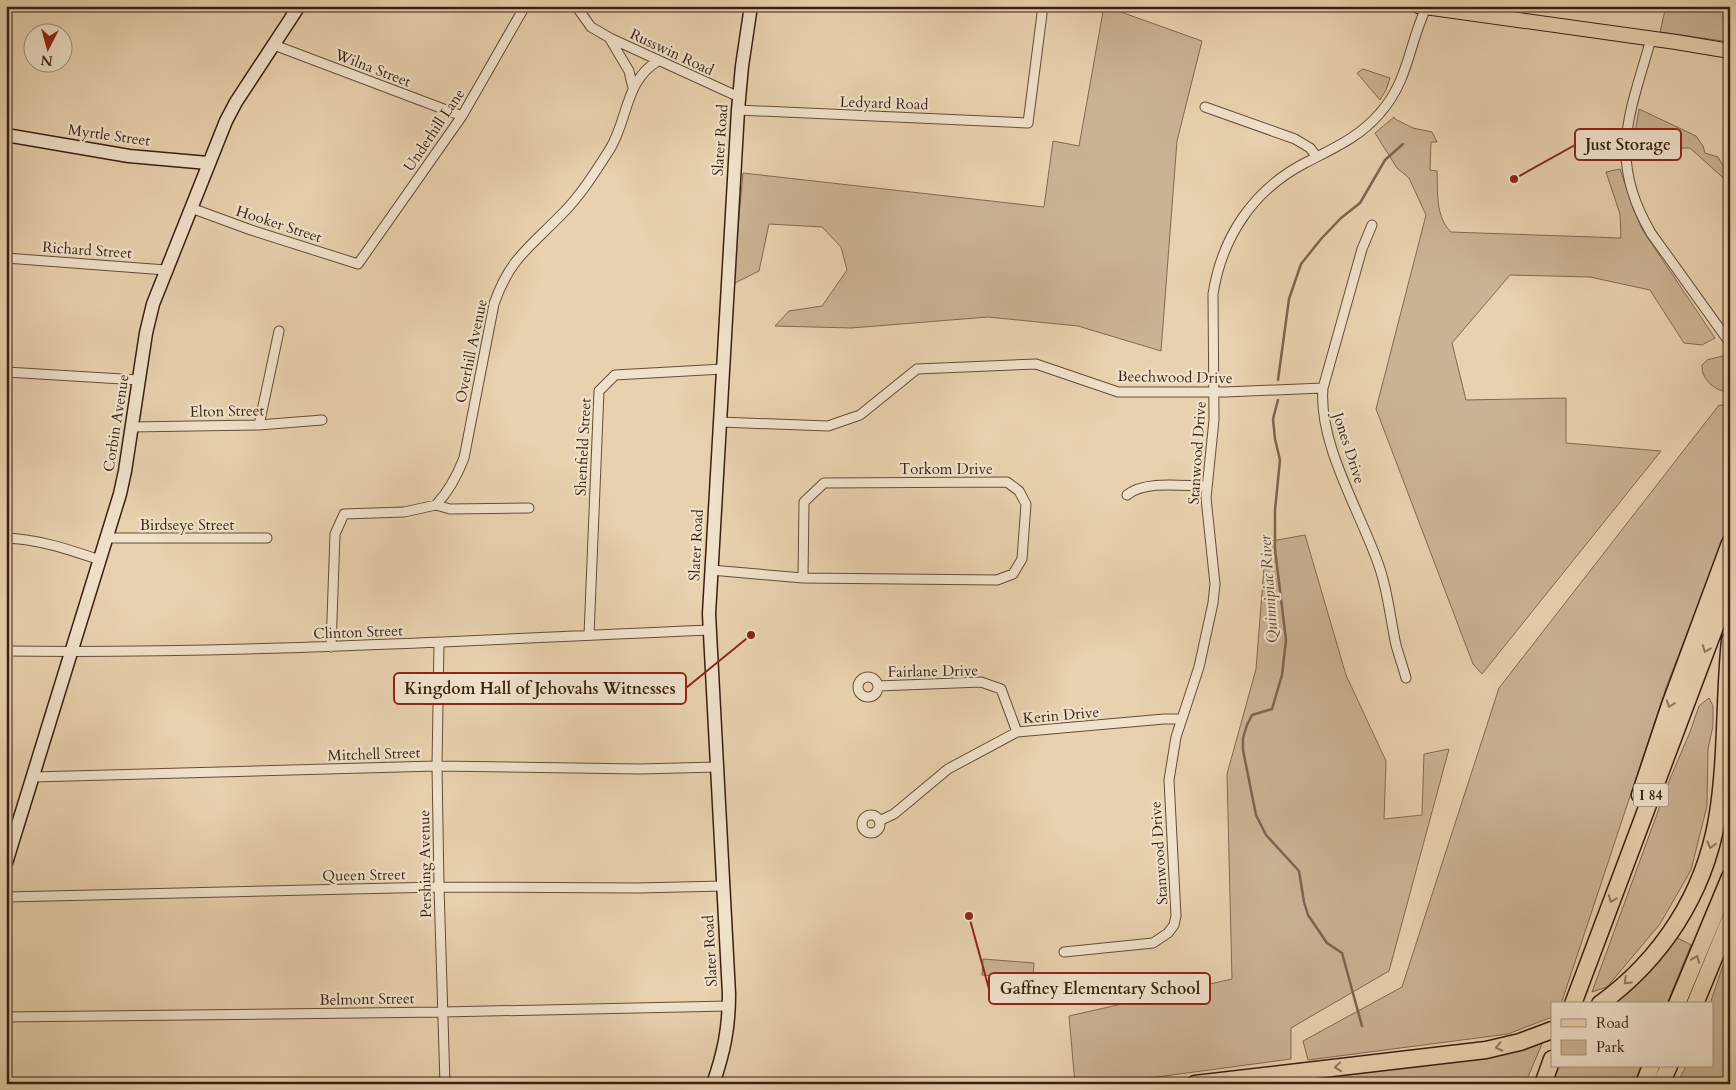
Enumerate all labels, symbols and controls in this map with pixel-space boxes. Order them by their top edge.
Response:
north arrow [22,22,72,72]
street label: Russwin Road [627,24,717,80]
street label: Wilna Street [331,44,414,92]
text: N [40,50,54,71]
street label: Underhill Lane [399,84,469,175]
street label: Ledyard Road [839,91,929,115]
street label: Slater Road [708,103,732,177]
street label: Myrtle Street [67,119,152,151]
callout: Just Storage [1575,129,1681,160]
text: Just Storage [1583,134,1671,156]
street label: Hooker Street [233,201,325,247]
street label: Richard Street [42,237,133,263]
street label: Overhill Avenue [450,297,492,405]
street label: Beechwood Drive [1117,366,1233,388]
street label: Corbin Avenue [98,373,134,473]
street label: Shenfield Street [570,397,596,497]
street label: Elton Street [190,400,265,422]
street label: Stanwood Drive [1183,400,1211,505]
street label: Jones Drive [1327,408,1370,486]
street label: Torkom Drive [899,459,993,479]
street label: Slater Road [684,509,708,581]
street label: Birdseye Street [140,515,235,535]
water label: Quinnipiac River [1254,533,1284,644]
street label: Clinton Street [313,620,403,644]
one-way arrow [1702,644,1712,652]
street label: Fairlane Drive [887,660,979,682]
callout: Kingdom Hall of Jehovahs Witnesses [394,673,686,704]
text: Kingdom Hall of Jehovahs Witnesses [404,678,676,700]
one-way arrow [1666,699,1676,708]
street label: Kerin Drive [1022,702,1100,728]
street label: Mitchell Street [327,742,421,766]
road number: I 84 [1634,784,1668,806]
street label: Stanwood Drive [1145,800,1173,905]
street label: Pershing Avenue [414,810,436,918]
one-way arrow [1706,841,1717,849]
street label: Queen Street [322,864,406,886]
one-way arrow [1608,894,1618,903]
street label: Slater Road [698,915,722,987]
one-way arrow [1690,955,1700,964]
callout: Gaffney Elementary School [989,973,1210,1004]
one-way arrow [1624,976,1633,985]
text: Gaffney Elementary School [1000,978,1201,1000]
street label: Belmont Street [319,988,415,1010]
legend [1551,1002,1714,1068]
text: Road [1596,1013,1629,1033]
text: Park [1596,1037,1625,1057]
one-way arrow [1495,1041,1504,1052]
one-way arrow [1334,1061,1342,1072]

